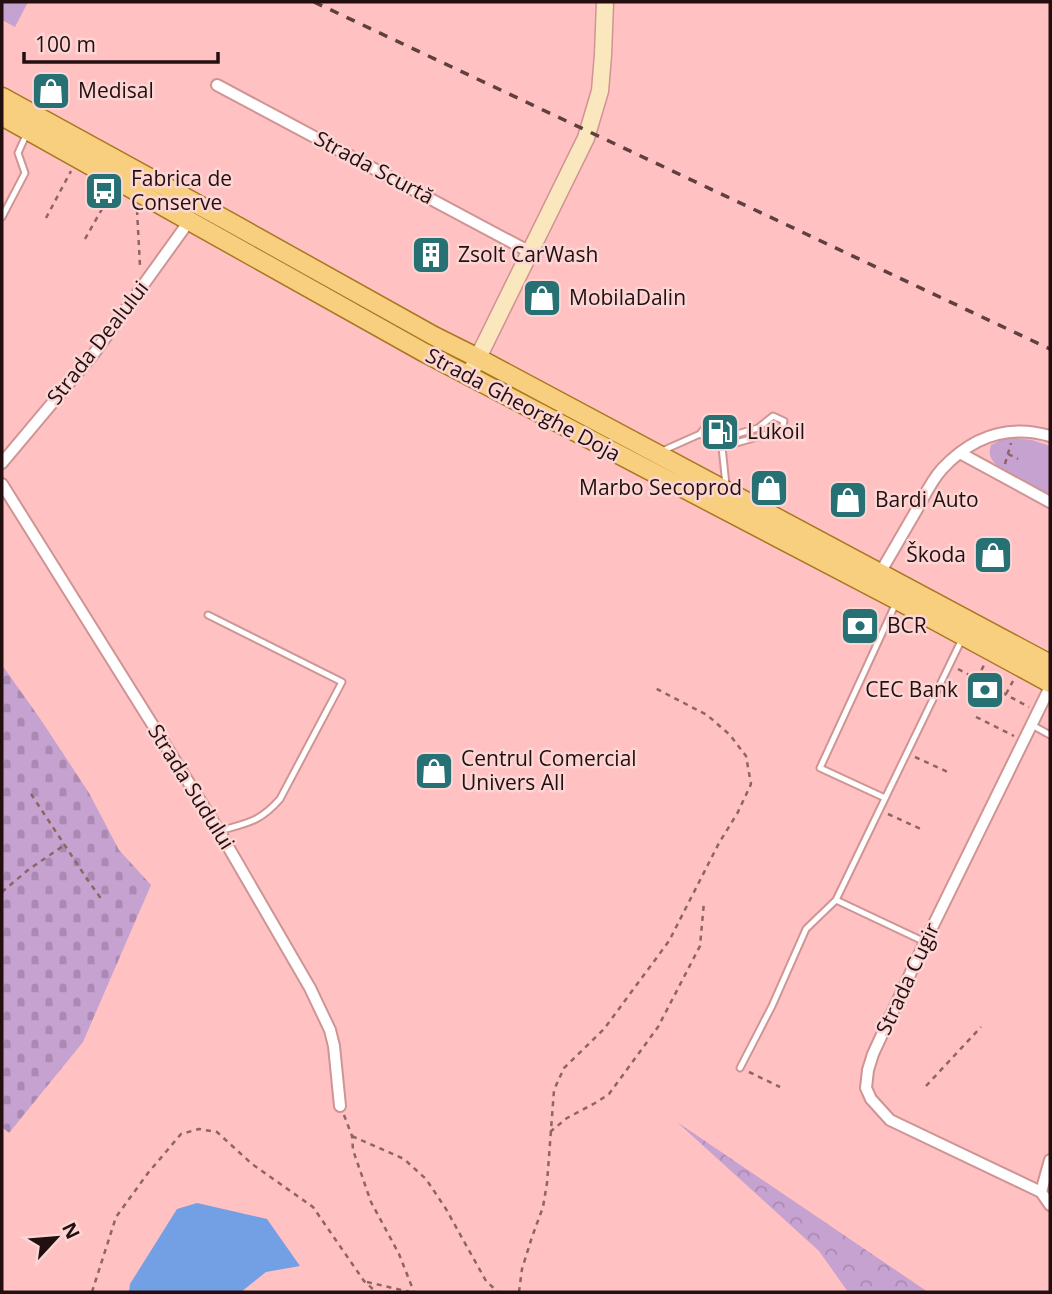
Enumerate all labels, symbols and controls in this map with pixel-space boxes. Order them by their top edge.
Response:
scale bar [24,21,219,65]
text: 100 m [35,30,96,58]
shop icon: Medisal [30,70,72,112]
place label: Medisal [78,76,154,104]
street label: Strada Scurtă [310,124,439,210]
place label: Fabrica de Conserve [131,164,232,216]
bus stop icon: Fabrica de Conserve [83,170,125,212]
building icon: Zsolt CarWash [410,234,452,276]
place label: Zsolt CarWash [458,240,598,268]
street label: Strada Dealului [40,275,154,410]
shop icon: MobilaDalin [521,277,563,319]
place label: MobilaDalin [569,283,686,311]
street label: Strada Gheorghe Doja [421,341,626,467]
fuel station icon: Lukoil [699,411,741,453]
place label: Lukoil [747,417,805,445]
shop icon: Marbo Secoprod [748,467,790,509]
place label: Marbo Secoprod [579,473,742,501]
shop icon: Bardi Auto [827,479,869,521]
place label: Bardi Auto [875,485,979,513]
shop icon: Škoda [972,534,1014,576]
place label: Škoda [906,540,966,568]
bank icon: BCR [839,605,881,647]
place label: BCR [887,611,927,639]
bank icon: CEC Bank [964,669,1006,711]
place label: CEC Bank [865,675,958,703]
street label: Strada Sudului [142,718,242,854]
place label: Centrul Comercial Univers All [461,744,637,796]
shop icon: Centrul Comercial Univers All [413,750,455,792]
street label: Strada Cugir [869,918,945,1039]
north arrow [21,1203,91,1273]
text: N [56,1218,86,1243]

